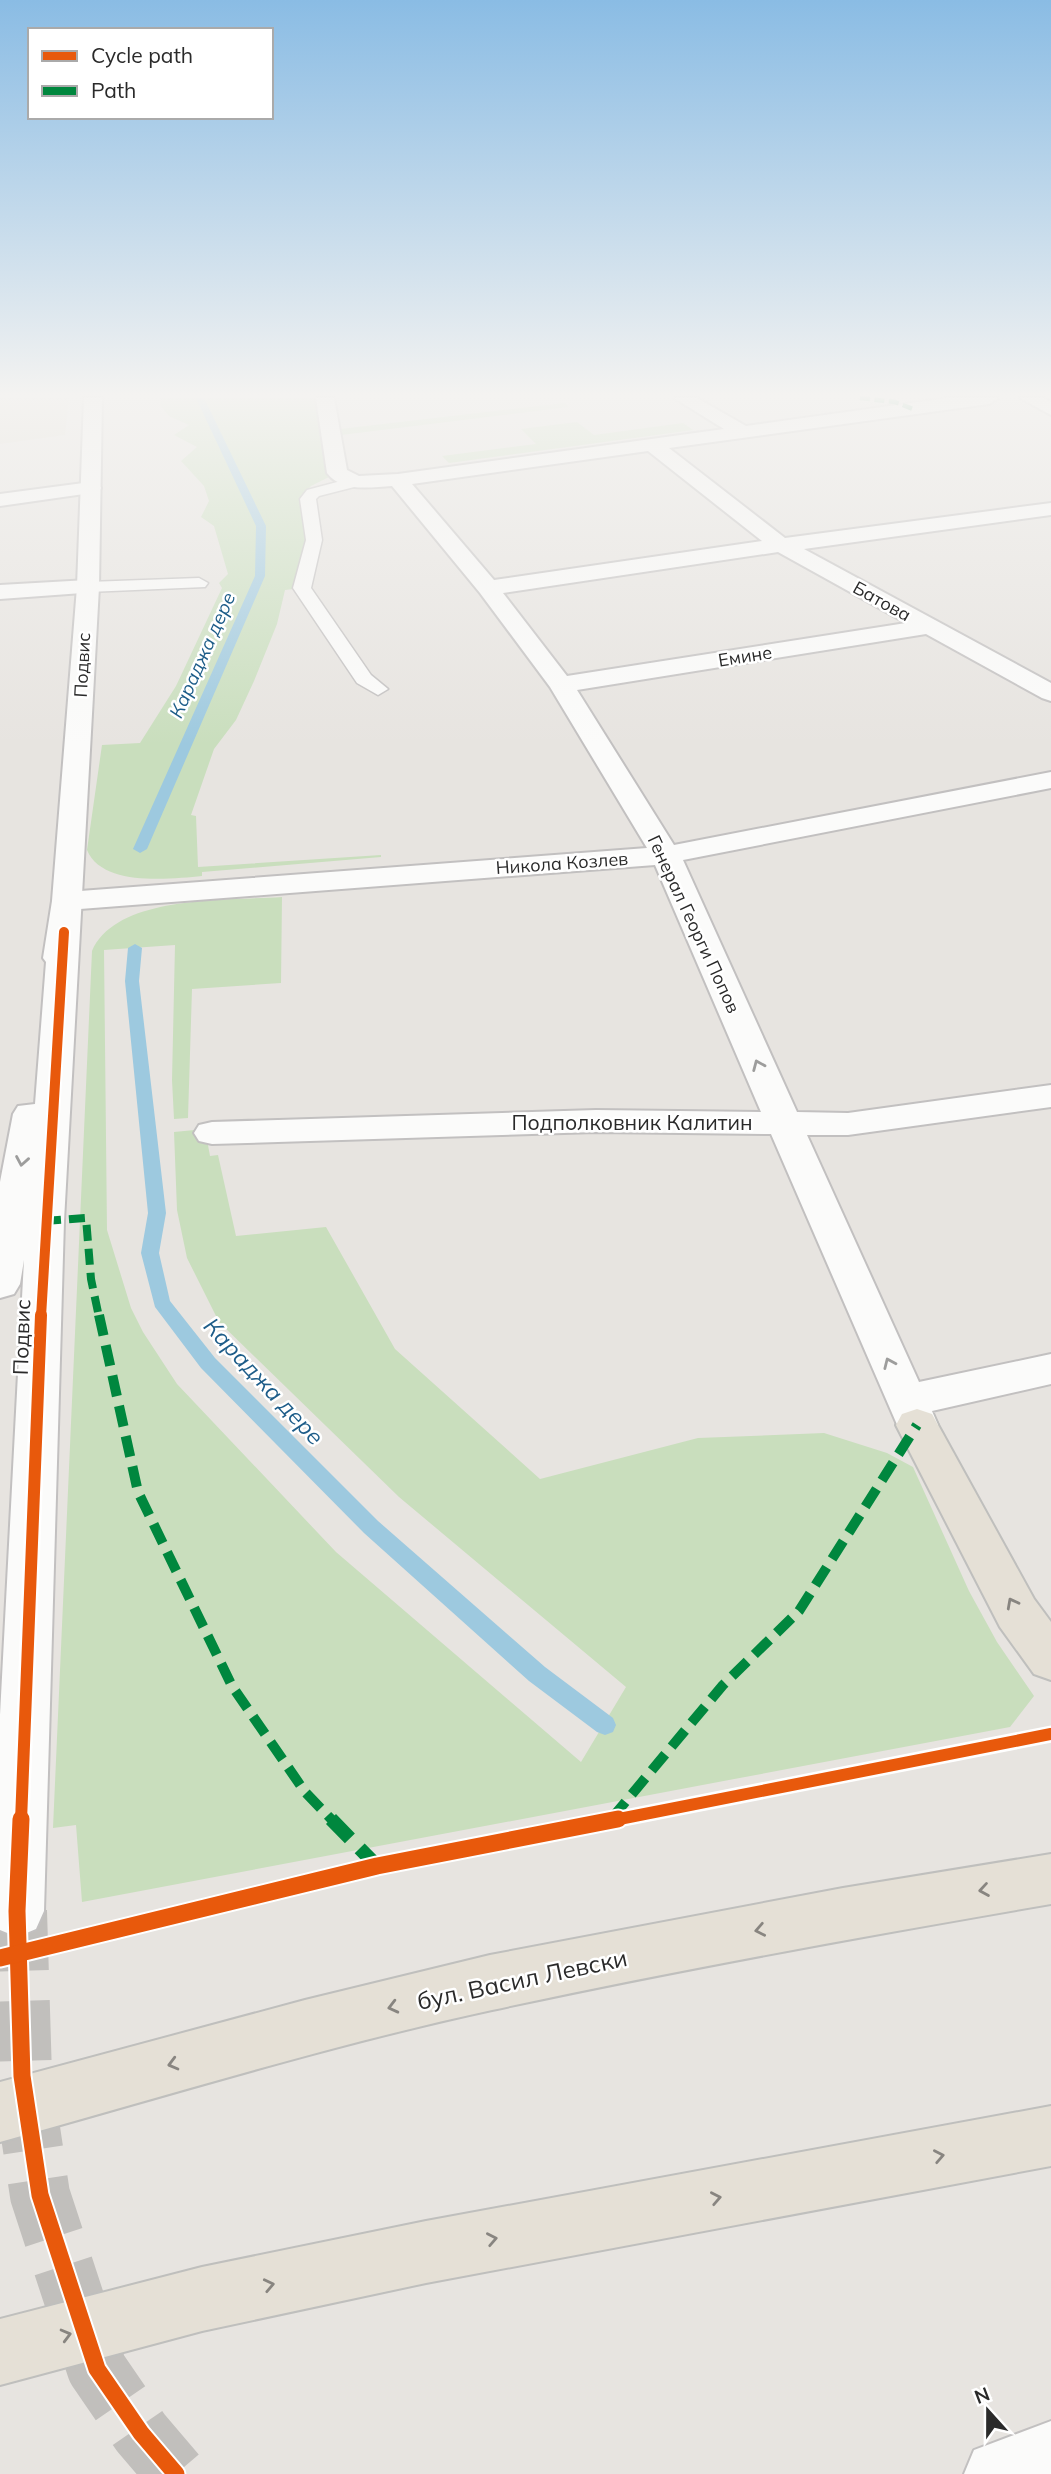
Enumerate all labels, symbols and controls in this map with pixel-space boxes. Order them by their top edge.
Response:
legend [28,28,273,119]
text: Cycle path [91,42,193,68]
text: Path [91,77,136,103]
street label: Батова [849,576,915,626]
water label: Караджа дере [164,589,240,721]
street label: Подвис [69,632,95,698]
street label: Емине [716,640,774,672]
street label: Генерал Георги Попов [643,831,745,1017]
street label: Никола Козлев [495,847,629,879]
one-way arrow [752,1060,766,1072]
street label: Подполковник Калитин [512,1109,752,1135]
one-way arrow [15,1155,30,1167]
street label: Подвис [7,1299,35,1375]
water label: Караджа дере [198,1311,330,1451]
one-way arrow [883,1357,897,1370]
one-way arrow [1007,1598,1020,1610]
one-way arrow [978,1882,990,1897]
one-way arrow [754,1922,766,1937]
street label: бул. Васил Левски [414,1942,630,2016]
one-way arrow [387,1999,399,2013]
one-way arrow [167,2055,179,2070]
one-way arrow [933,2149,945,2164]
one-way arrow [710,2191,722,2206]
one-way arrow [486,2233,498,2248]
one-way arrow [263,2278,275,2293]
one-way arrow [60,2329,72,2343]
north arrow [953,2376,1023,2446]
text: N [971,2381,993,2409]

